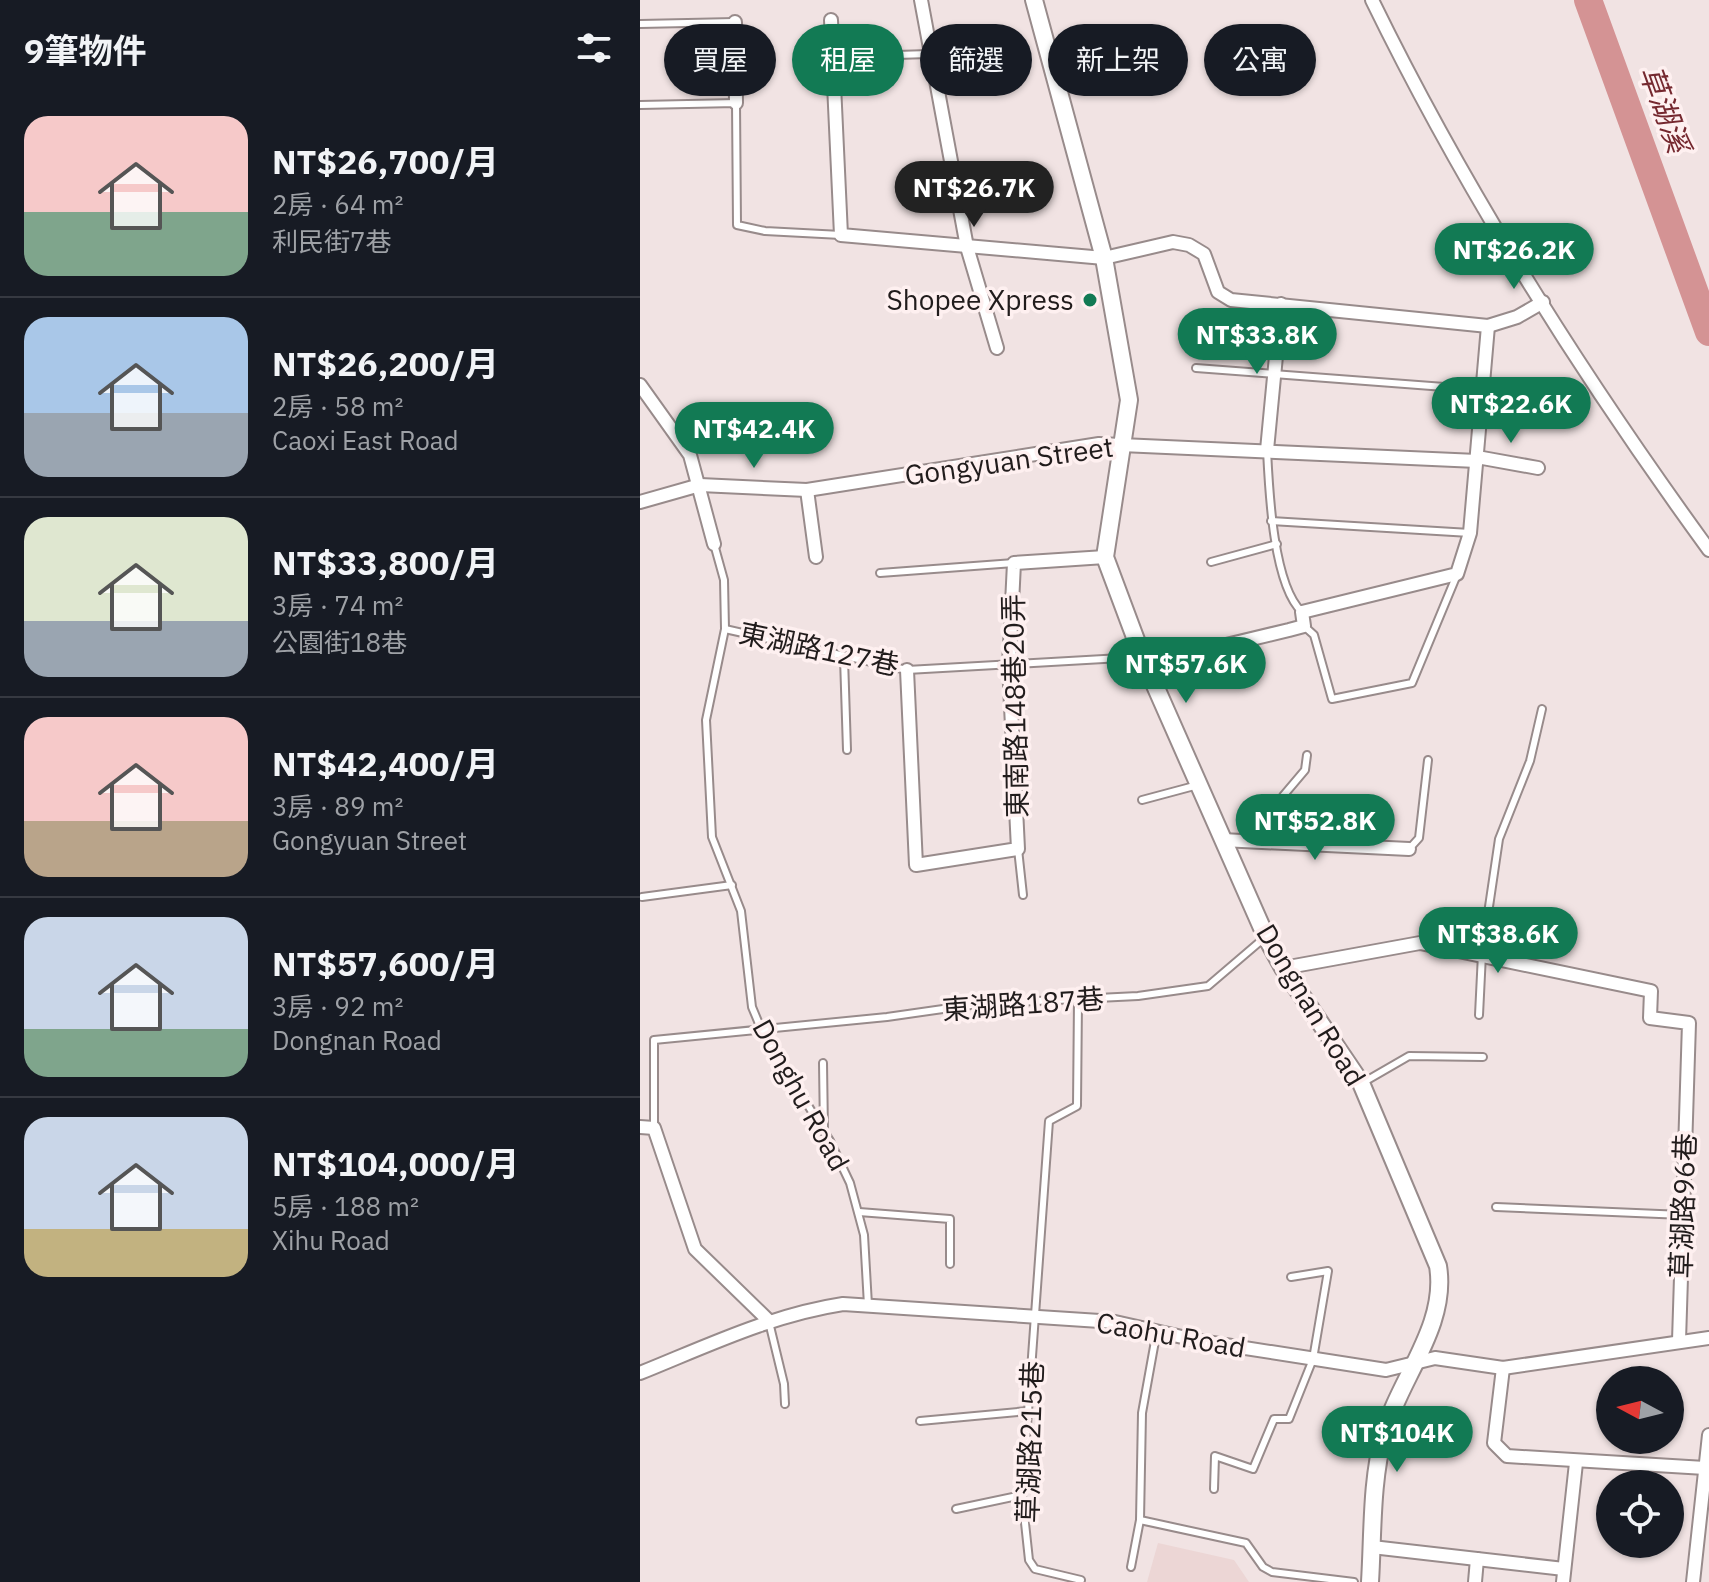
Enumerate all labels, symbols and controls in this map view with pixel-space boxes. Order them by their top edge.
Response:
chip: 買屋 [664,24,776,96]
chip: 租屋 [792,24,904,96]
chip: 篩選 [920,24,1032,96]
chip: 新上架 [1048,24,1188,96]
chip: 公寓 [1204,24,1316,96]
icon: filters [572,26,616,70]
text: 9筆物件 [24,28,146,72]
water label: 草湖溪 [1632,60,1700,161]
text: NT$26,700/月 [272,139,499,183]
icon: home [88,148,184,244]
pin: NT$26.7K [891,161,1057,229]
text: NT$26.7K [913,170,1035,204]
text: 2房 · 64 m² [272,187,403,221]
pin: NT$26.2K [1431,223,1597,291]
text: 利民街7巷 [272,224,392,258]
text: NT$26.2K [1453,232,1575,266]
place label: Shopee Xpress [887,281,1074,318]
marker: Shopee Xpress [1081,291,1099,309]
pin: NT$33.8K [1174,308,1340,376]
text: NT$33.8K [1196,317,1318,351]
text: NT$26,200/月 [272,341,499,385]
icon: home [88,349,184,445]
pin: NT$22.6K [1428,377,1594,445]
text: NT$22.6K [1450,386,1572,420]
text: 2房 · 58 m² [272,389,403,423]
pin: NT$42.4K [671,402,837,470]
text: NT$42.4K [693,411,815,445]
text: Caoxi East Road [272,423,459,457]
street label: Gongyuan Street [902,428,1116,493]
text: NT$33,800/月 [272,540,499,584]
icon: home [88,549,184,645]
text: 3房 · 74 m² [272,588,403,622]
street label: 東南路148巷20弄 [994,594,1035,818]
street label: 東湖路127巷 [736,614,902,683]
text: 公園街18巷 [272,625,407,659]
pin: NT$57.6K [1103,637,1269,705]
text: NT$57.6K [1125,646,1247,680]
text: NT$42,400/月 [272,741,499,785]
icon: home [88,749,184,845]
text: 3房 · 89 m² [272,789,403,823]
pin: NT$52.8K [1232,794,1398,862]
text: NT$52.8K [1254,803,1376,837]
text: Gongyuan Street [272,823,467,857]
pin: NT$38.6K [1415,907,1581,975]
text: NT$38.6K [1437,916,1559,950]
street label: Dongnan Road [1248,917,1374,1093]
text: NT$57,600/月 [272,941,499,985]
icon: home [88,949,184,1045]
street label: 東湖路187巷 [941,979,1105,1028]
text: 3房 · 92 m² [272,989,403,1023]
street label: Donghu Road [745,1012,858,1177]
text: Dongnan Road [272,1023,442,1057]
street label: 草湖路96巷 [1661,1133,1704,1279]
text: NT$104,000/月 [272,1141,520,1185]
icon: home [88,1149,184,1245]
text: 5房 · 188 m² [272,1189,419,1223]
text: Xihu Road [272,1223,390,1257]
street label: Caohu Road [1094,1303,1249,1366]
street label: 草湖路215巷 [1008,1360,1051,1524]
north arrow [1596,1366,1684,1454]
map controls [1596,1366,1684,1558]
pin: NT$104K [1323,1406,1471,1474]
text: NT$104K [1340,1415,1454,1449]
button: locate [1596,1470,1684,1558]

